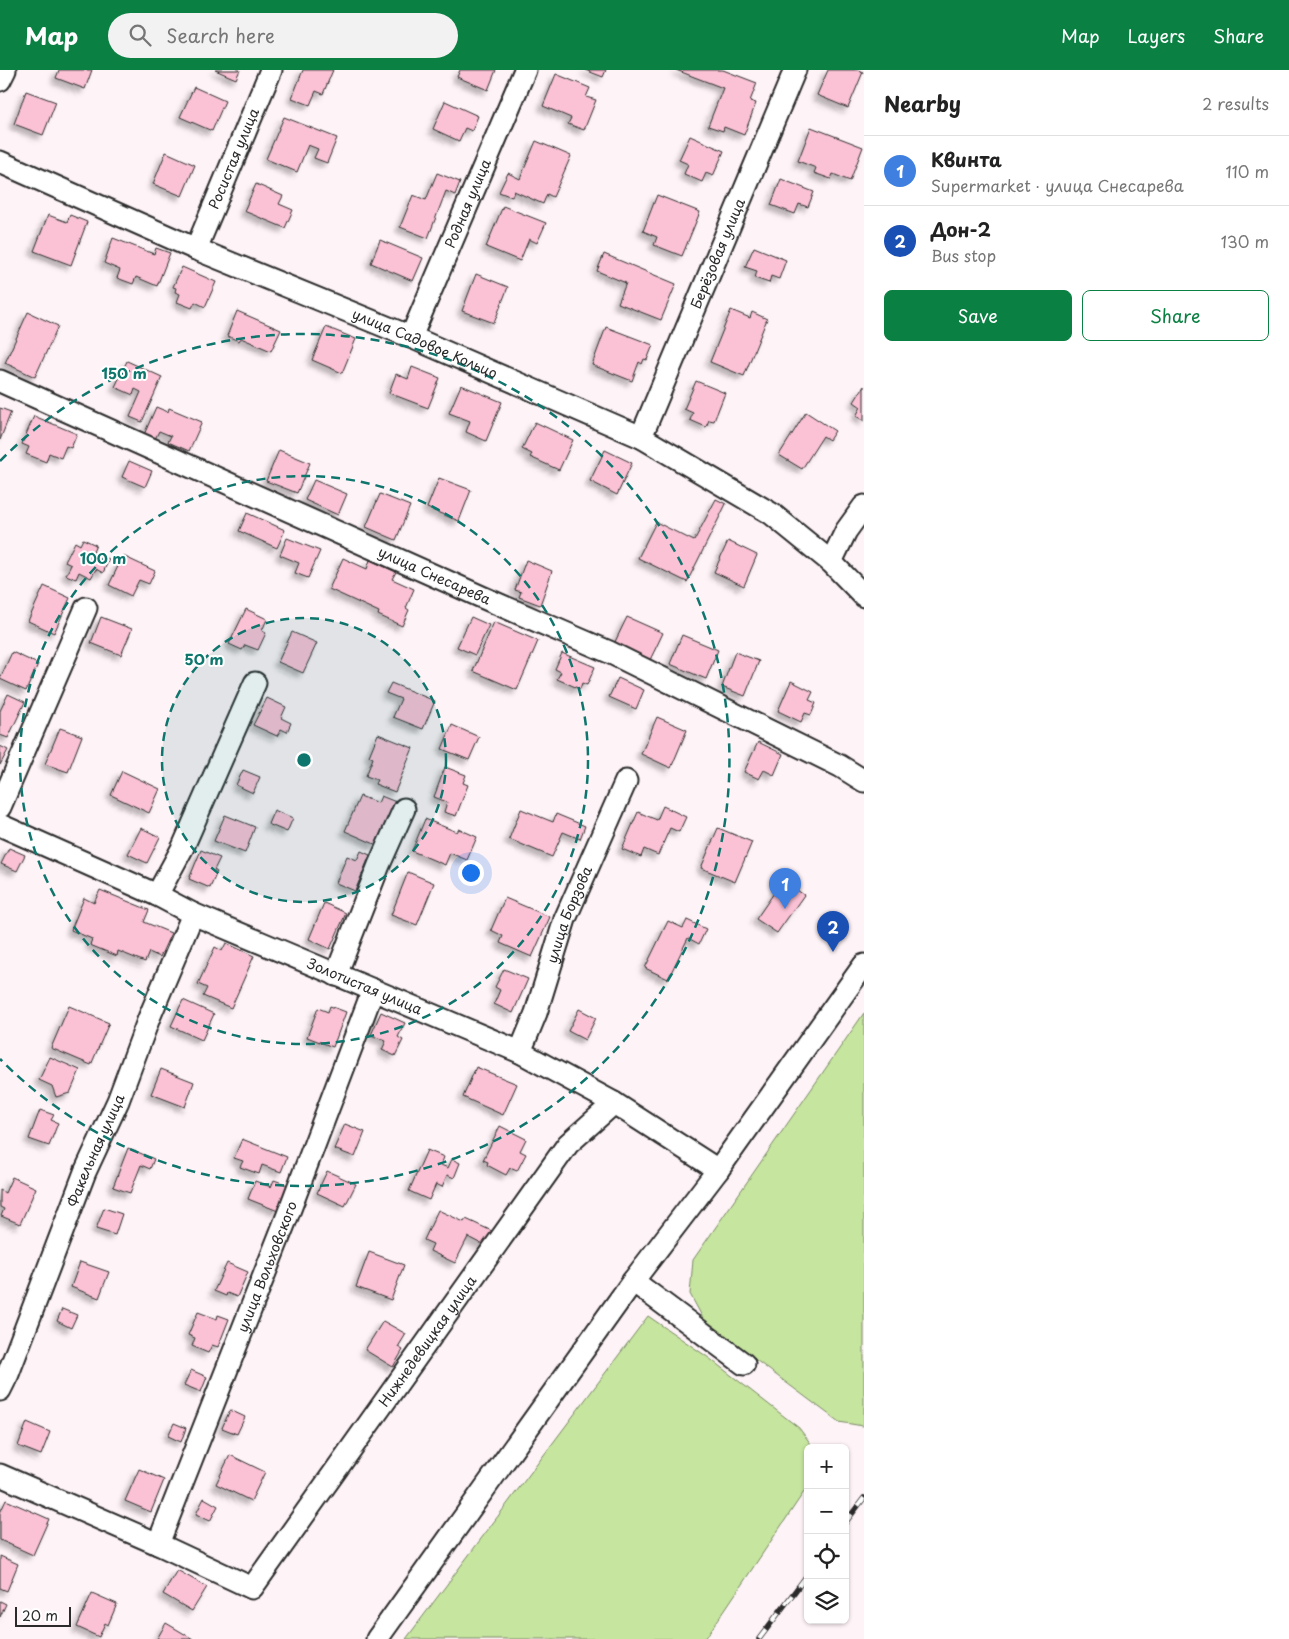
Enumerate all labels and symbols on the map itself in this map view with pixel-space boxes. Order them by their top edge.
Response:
street label: Росистая улица [203,104,264,212]
street label: Родная улица [439,155,496,251]
street label: Берёзовая улица [685,195,750,312]
street label: улица Садовое Кольцо [349,303,501,383]
text: 150 m [101,361,147,384]
street label: улица Снесарева [375,541,494,610]
text: 100 m [80,546,126,569]
text: 50 m [185,647,223,670]
centre of rings [295,751,313,769]
your location [458,860,484,886]
street label: улица Борзова [541,862,597,966]
pin: 1 [769,868,801,909]
pin: 2 [817,911,849,952]
street label: Золотистая улица [304,952,426,1020]
street label: Факельная улица [62,1091,130,1210]
street label: улица Вольховского [232,1198,302,1335]
street label: Нижнедевицкая улица [373,1271,481,1411]
scale bar [15,1604,71,1627]

